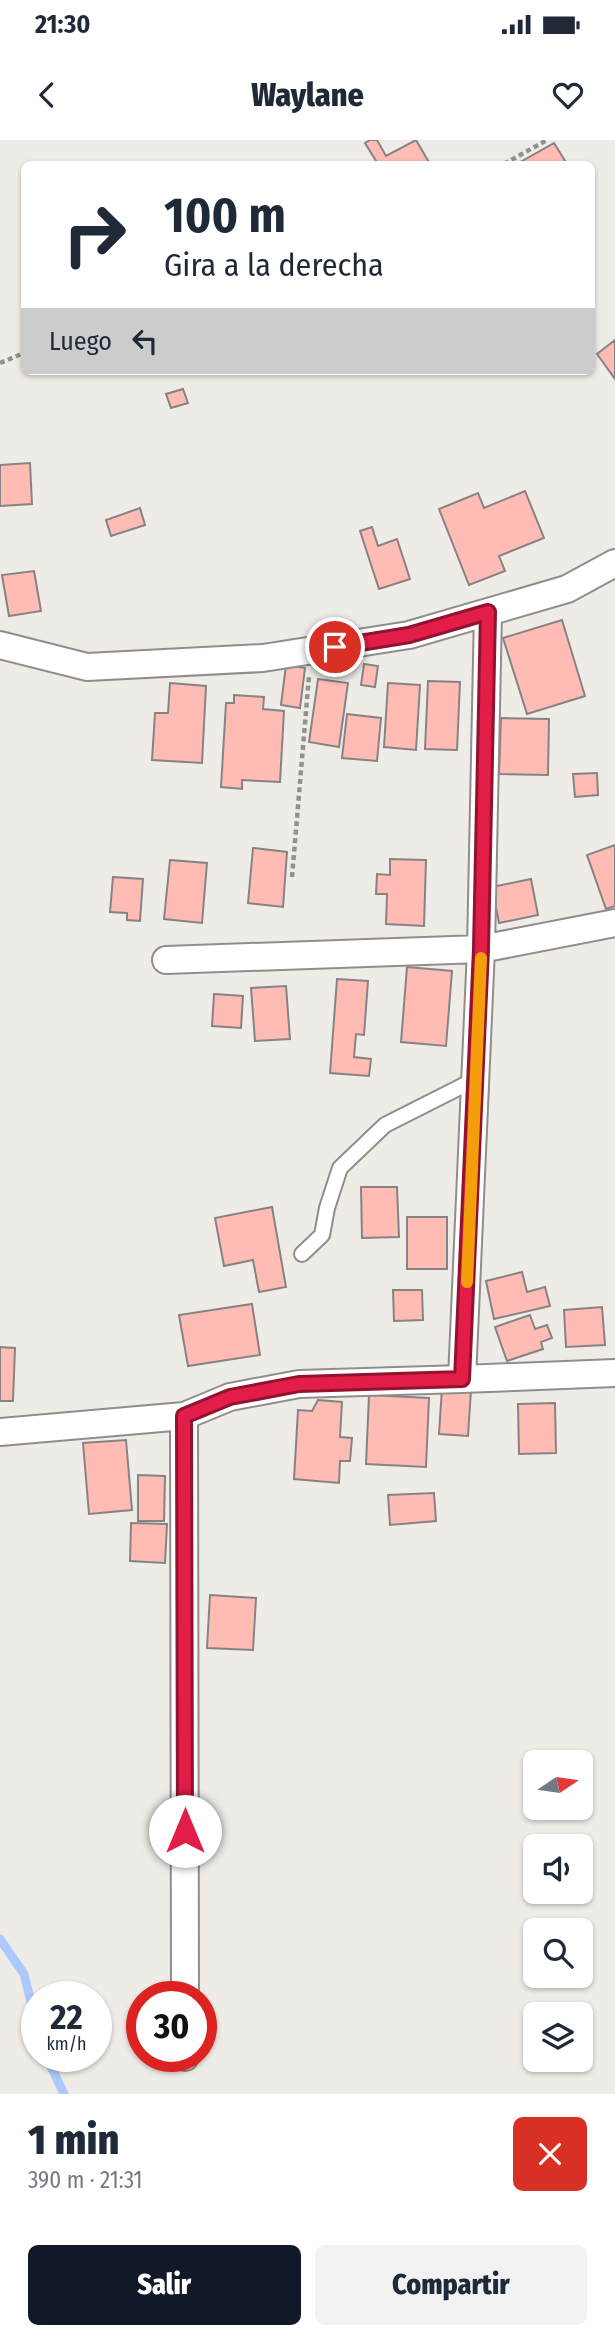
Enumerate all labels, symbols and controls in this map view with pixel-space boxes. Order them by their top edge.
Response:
text: 21:30 [35,9,90,40]
icon: back [28,76,66,114]
text: Waylane [251,76,364,114]
icon: heart [549,76,587,114]
text: 100 m [164,186,286,245]
icon: right [49,189,140,280]
text: Gira a la derecha [164,246,384,284]
icon: left [126,322,164,360]
text: Luego [49,326,112,357]
pin [305,617,365,677]
icon: arrive [316,628,354,666]
north arrow [523,1750,593,1820]
map controls [523,1750,593,2072]
position arrow [148,1794,222,1868]
button: sound [523,1834,593,1904]
button: search [523,1918,593,1988]
speed limit sign: 30 [126,1981,217,2072]
text: 22 [50,1996,83,2038]
button: layers [523,2002,593,2072]
text: km/h [46,2033,87,2055]
text: 1 min [28,2115,119,2165]
button: close [513,2117,587,2191]
text: 390 m · 21:31 [28,2166,143,2194]
button: Salir [28,2245,301,2325]
button: Compartir [315,2245,587,2325]

